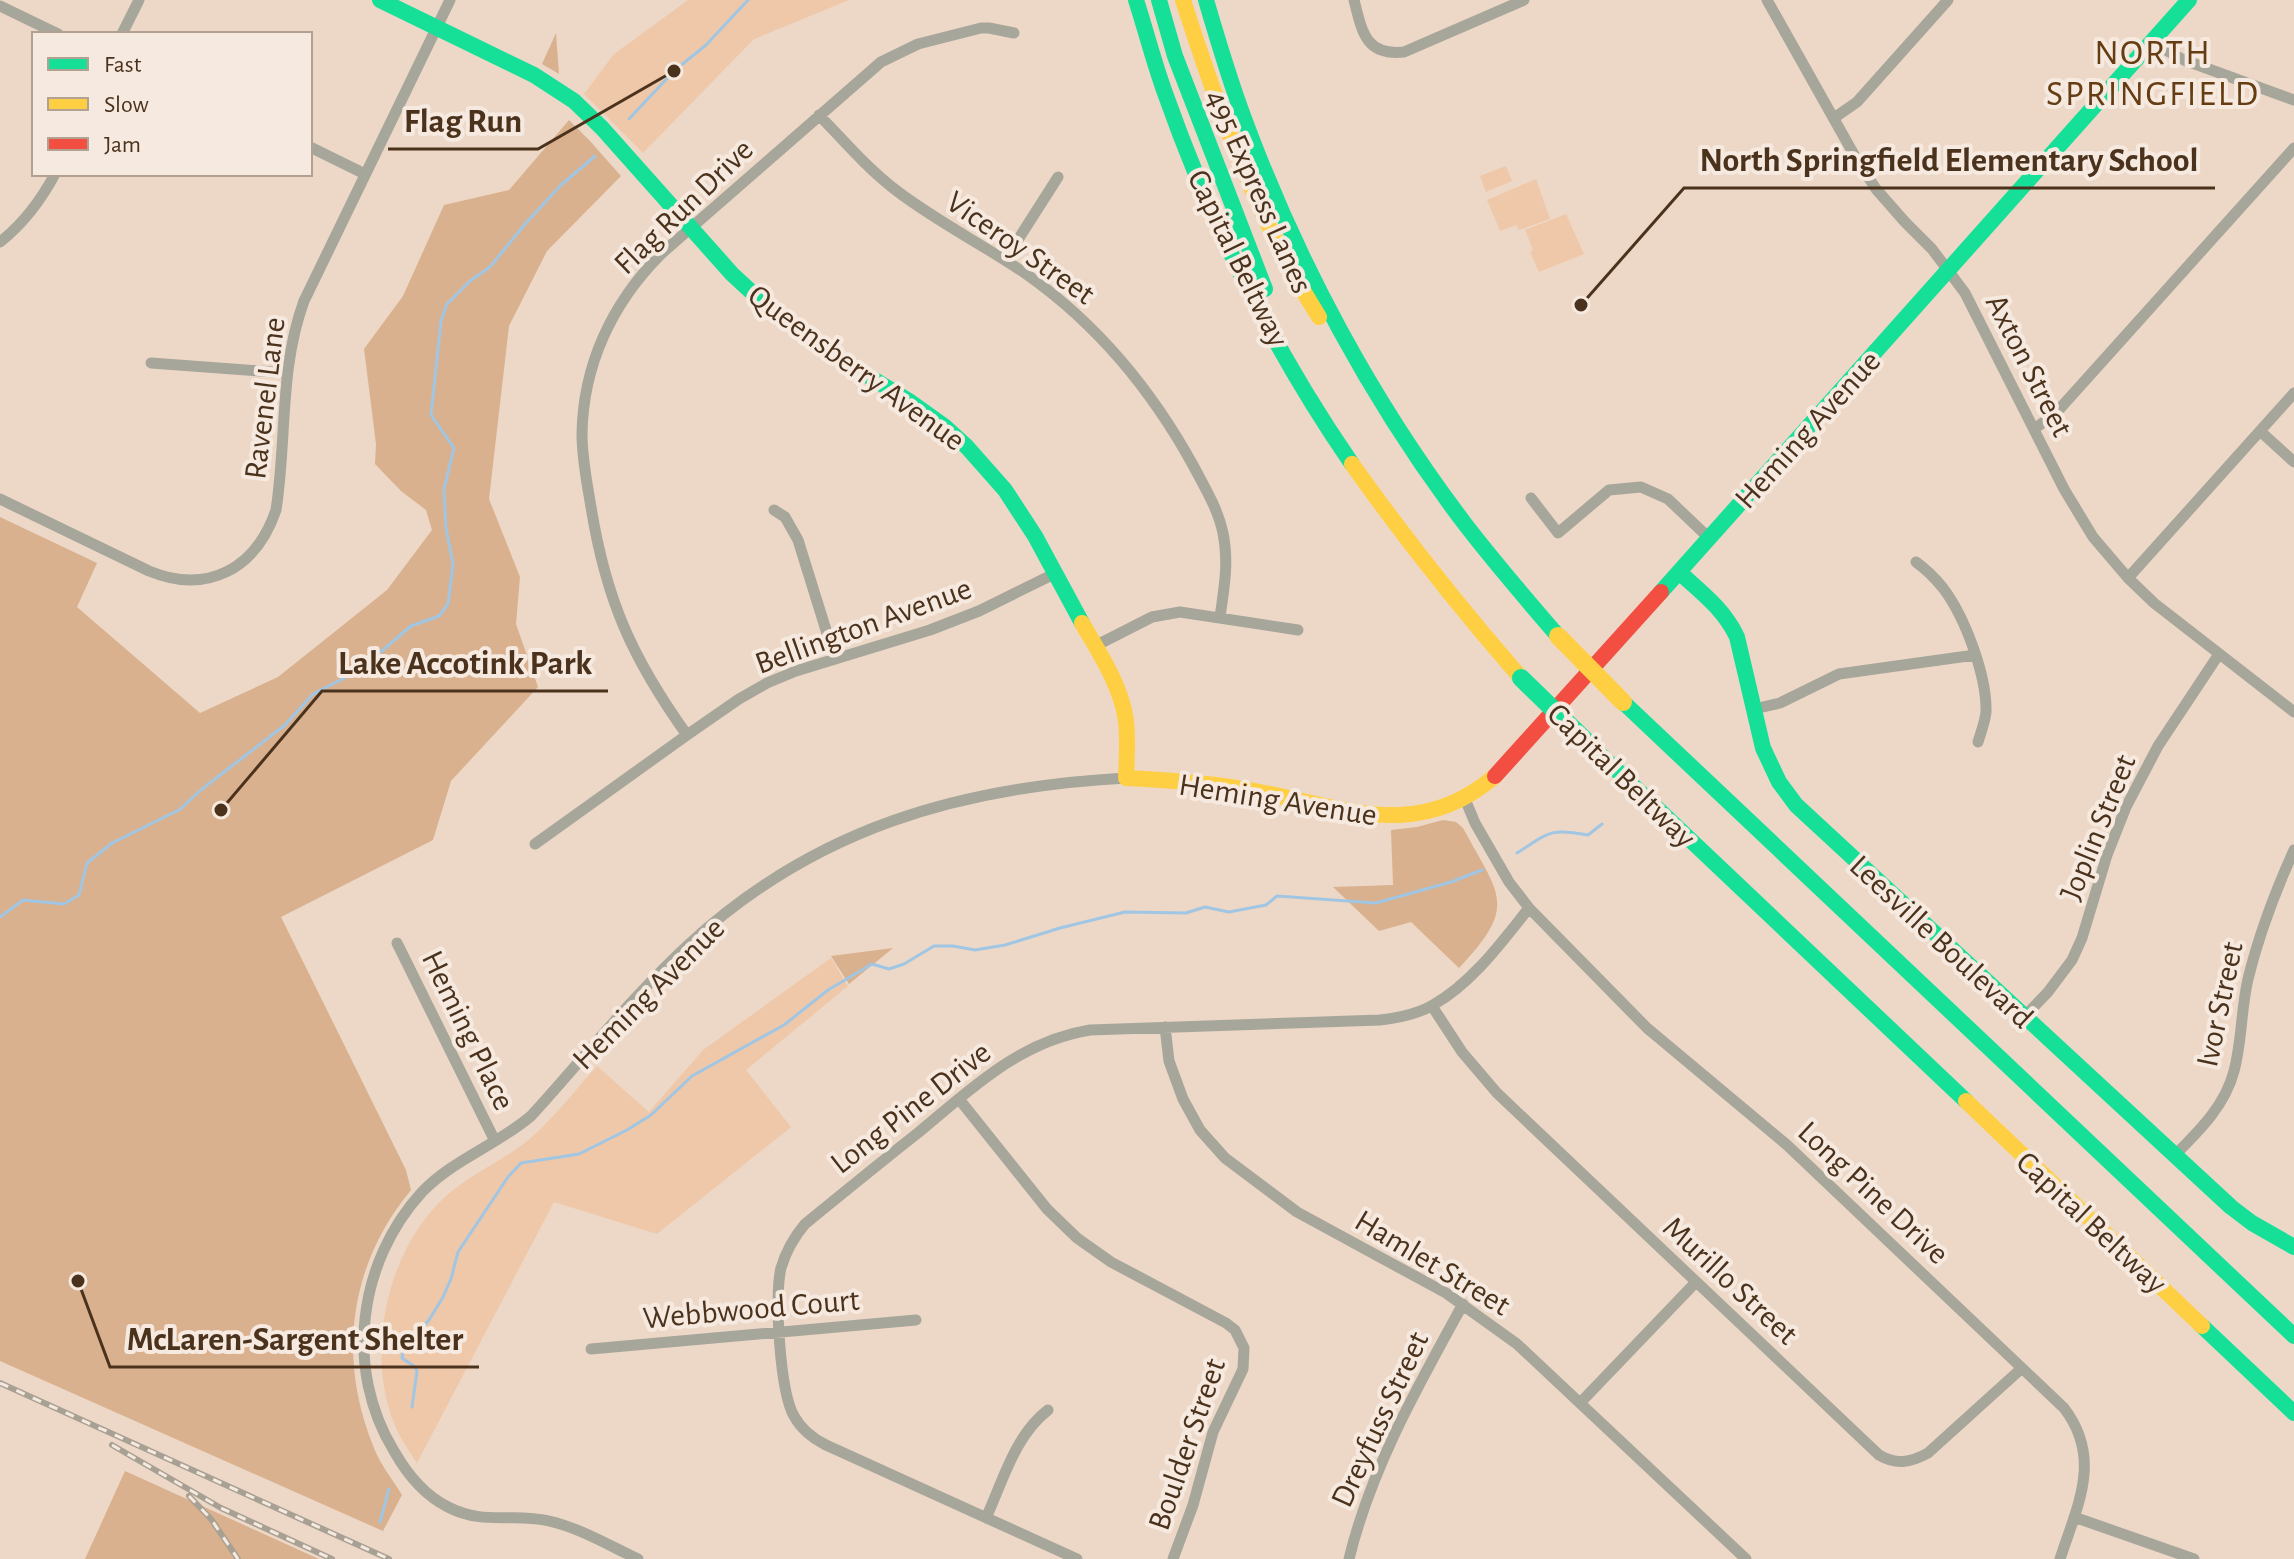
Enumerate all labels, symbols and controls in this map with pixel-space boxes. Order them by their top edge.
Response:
legend [32,32,312,176]
district label: NORTH SPRINGFIELD [2046,35,2260,112]
text: Fast [104,53,142,77]
street label: 495 Express Lanes [1200,85,1318,298]
callout: Flag Run [388,91,538,149]
text: Slow [104,93,149,117]
text: Flag Run [404,105,522,139]
callout: North Springfield Elementary School [1684,130,2215,188]
text: Jam [104,133,141,157]
street label: Flag Run Drive [608,133,759,280]
text: North Springfield Elementary School [1700,144,2198,178]
street label: Capital Beltway [1182,165,1295,352]
street label: Viceroy Street [941,185,1100,310]
street label: Queensberry Avenue [742,279,971,457]
street label: Axton Street [1980,289,2078,442]
street label: Ravenel Lane [239,315,291,481]
street label: Heming Avenue [1729,345,1887,515]
street label: Bellington Avenue [751,572,976,680]
callout: Lake Accotink Park [322,633,608,691]
text: Lake Accotink Park [338,647,592,681]
street label: Capital Beltway [1541,697,1702,854]
street label: Joplin Street [2054,750,2142,905]
street label: Heming Avenue [1177,769,1379,831]
street label: Leesville Boulevard [1844,849,2039,1034]
street label: Heming Avenue [567,912,731,1076]
street label: Ivor Street [2191,939,2249,1070]
street label: Heming Place [416,946,520,1115]
street label: Long Pine Drive [825,1036,997,1180]
street label: Long Pine Drive [1792,1115,1955,1270]
street label: Capital Beltway [2010,1145,2173,1300]
street label: Hamlet Street [1349,1204,1516,1322]
street label: Murillo Street [1657,1211,1804,1351]
street label: Webbwood Court [642,1284,861,1334]
callout: McLaren-Sargent Shelter [110,1309,479,1367]
text: McLaren-Sargent Shelter [127,1323,463,1357]
street label: Dreyfuss Street [1325,1327,1434,1512]
street label: Boulder Street [1143,1354,1231,1534]

